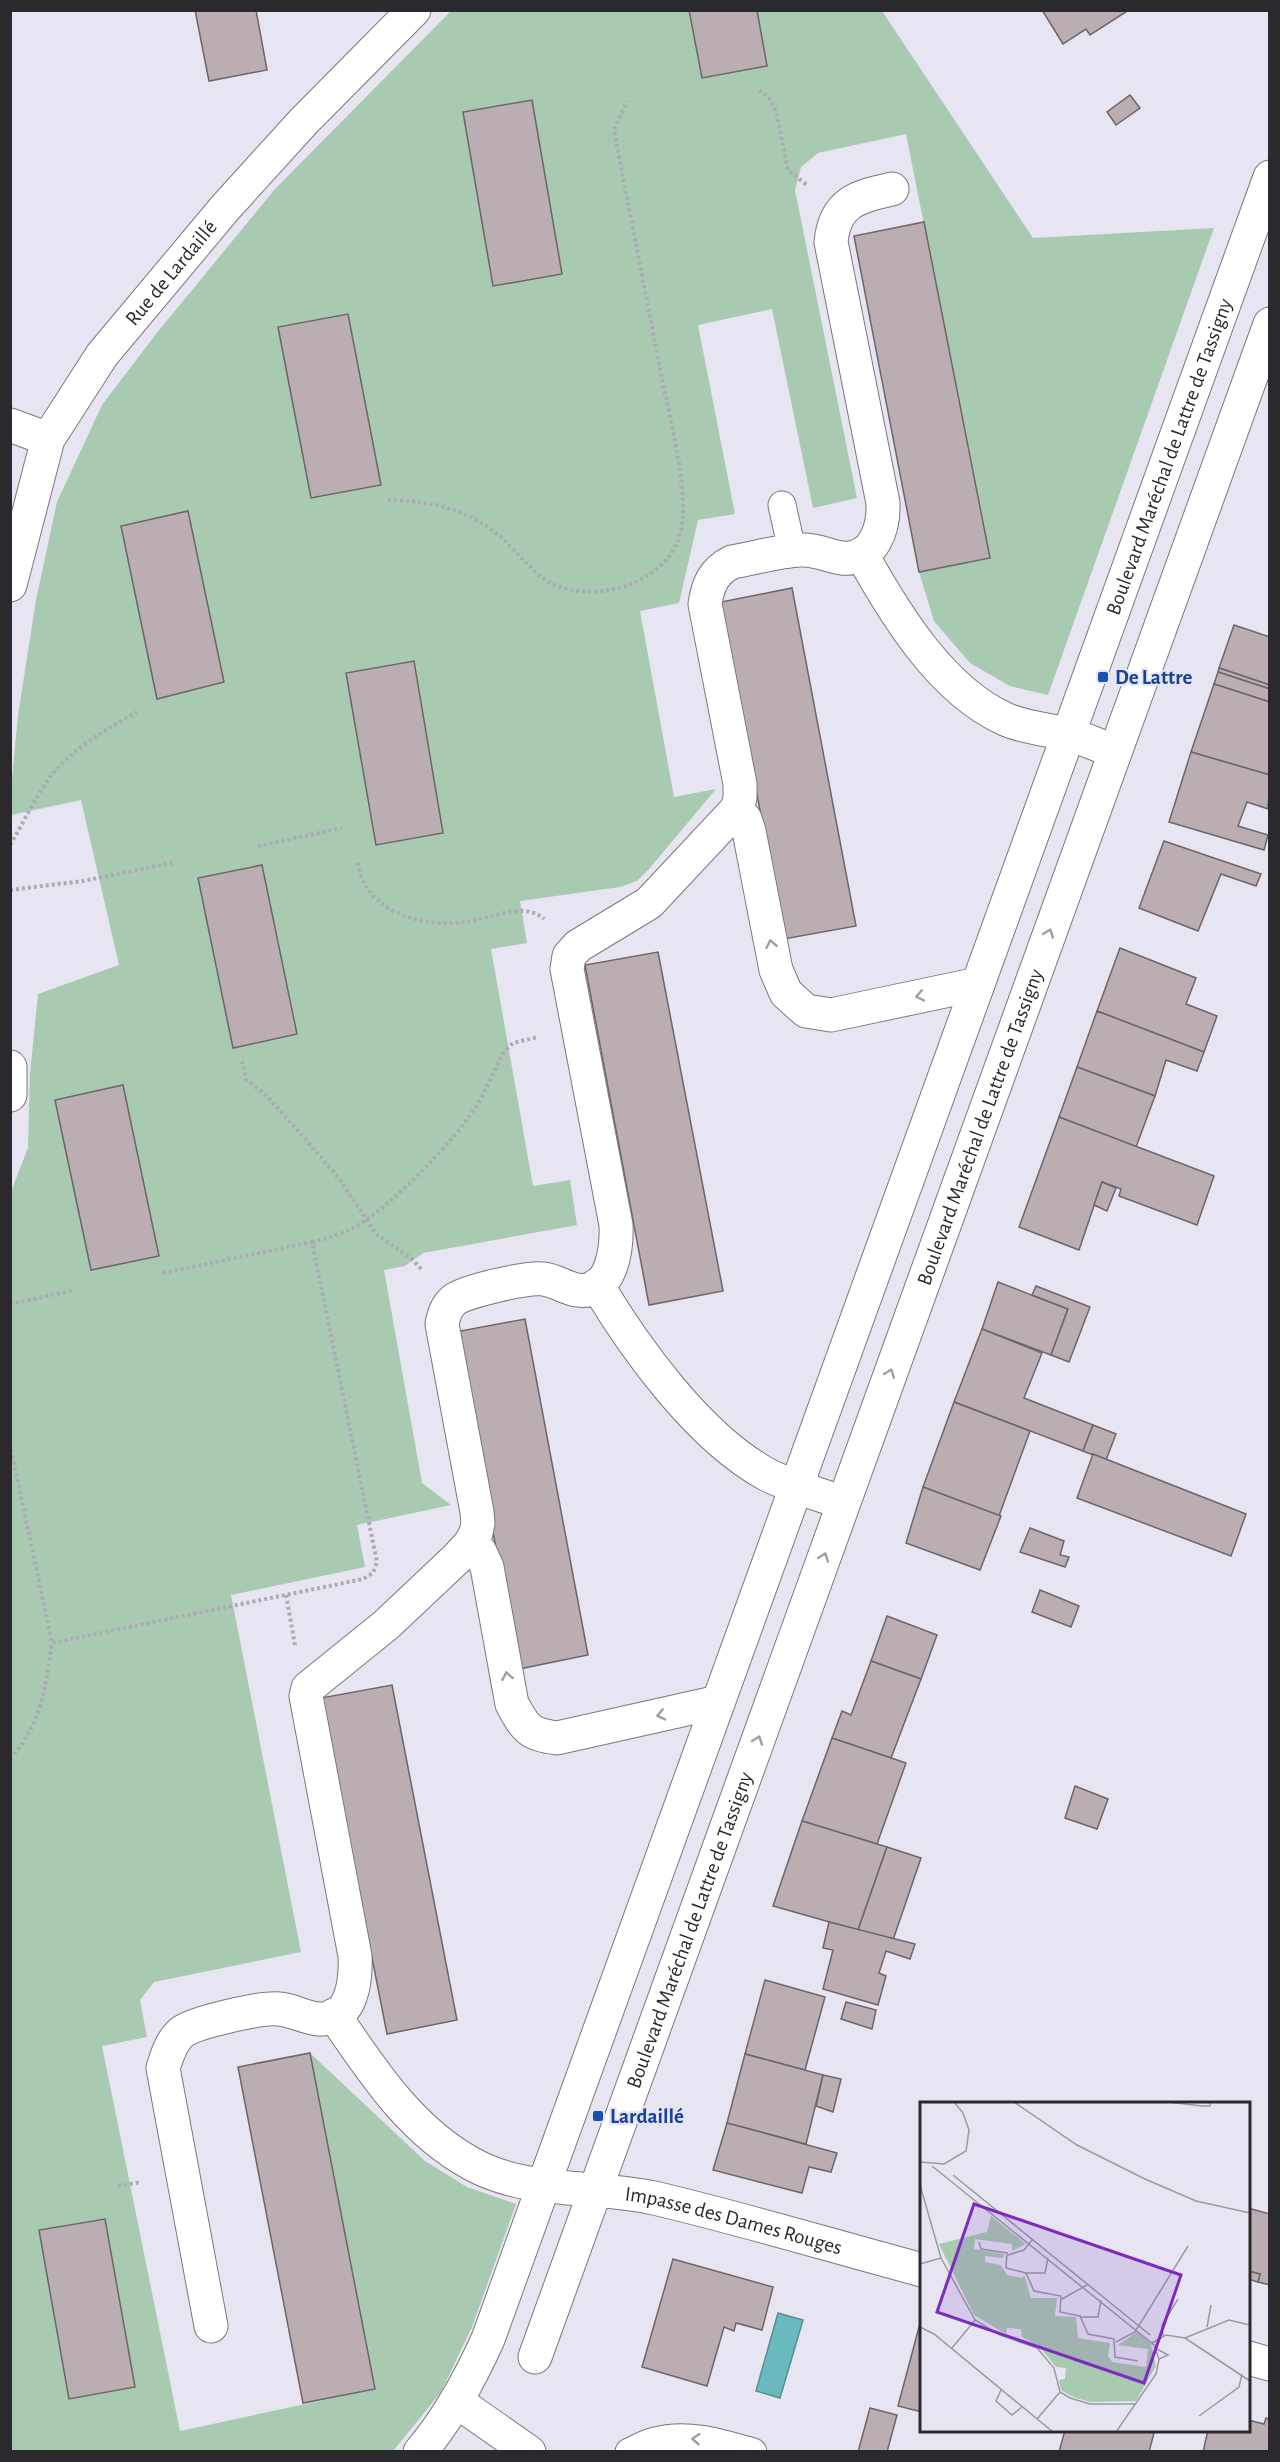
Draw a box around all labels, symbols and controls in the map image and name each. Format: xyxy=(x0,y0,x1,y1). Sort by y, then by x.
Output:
street label: Rue de Lardaillé xyxy=(121,216,221,329)
street label: Boulevard Maréchal de Lattre de Tassigny xyxy=(1102,296,1236,618)
place label: De Lattre xyxy=(1115,667,1192,688)
marker: De Lattre xyxy=(1096,670,1110,684)
one-way arrow xyxy=(1042,928,1055,939)
one-way arrow xyxy=(765,939,778,949)
street label: Boulevard Maréchal de Lattre de Tassigny xyxy=(913,966,1046,1288)
one-way arrow xyxy=(916,989,926,1002)
one-way arrow xyxy=(883,1368,895,1379)
one-way arrow xyxy=(816,1552,829,1562)
one-way arrow xyxy=(501,1671,514,1681)
one-way arrow xyxy=(656,1707,666,1720)
one-way arrow xyxy=(750,1735,763,1746)
street label: Boulevard Maréchal de Lattre de Tassigny xyxy=(623,1769,756,2091)
inset map xyxy=(920,2102,1250,2432)
place label: Lardaillé xyxy=(610,2106,684,2127)
marker: Lardaillé xyxy=(591,2109,605,2123)
street label: Impasse des Dames Rouges xyxy=(624,2183,845,2258)
one-way arrow xyxy=(692,2433,701,2446)

